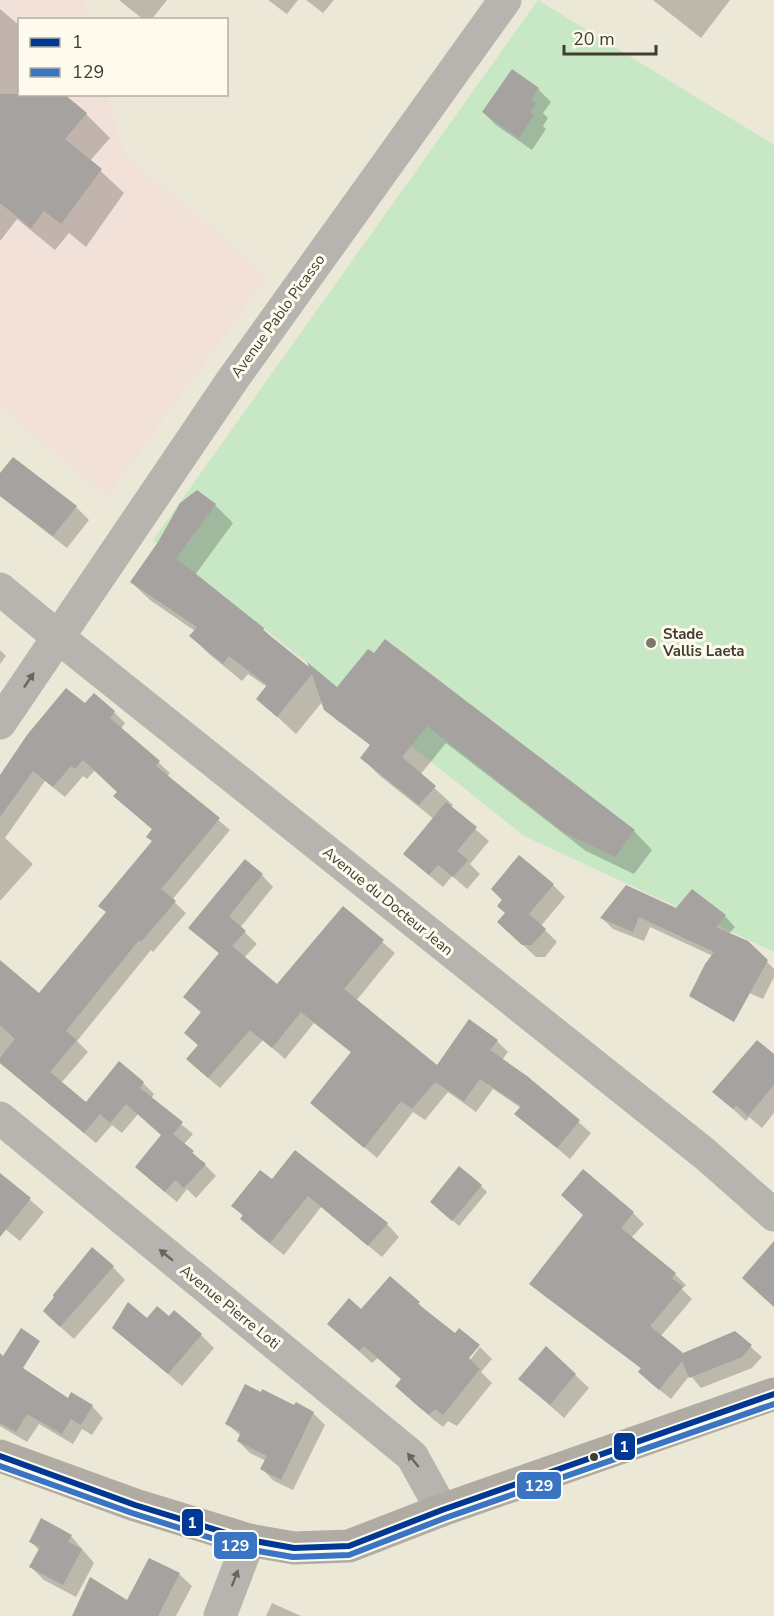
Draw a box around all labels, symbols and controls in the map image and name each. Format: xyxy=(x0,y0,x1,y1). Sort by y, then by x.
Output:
legend xyxy=(18,18,228,96)
scale bar xyxy=(564,18,656,56)
text: 20 m xyxy=(573,27,615,51)
text: 1 xyxy=(72,30,83,54)
text: 129 xyxy=(72,60,104,84)
street label: Avenue Pablo Picasso xyxy=(226,250,330,382)
place label: Stade Vallis Laeta xyxy=(662,624,744,661)
marker: Stade Vallis Laeta xyxy=(644,636,658,650)
one-way arrow xyxy=(23,672,34,688)
street label: Avenue du Docteur Jean xyxy=(319,842,457,960)
one-way arrow xyxy=(158,1248,174,1261)
street label: Avenue Pierre Loti xyxy=(176,1260,284,1354)
line badge: 1 xyxy=(613,1432,636,1461)
text: 1 xyxy=(619,1436,629,1458)
unlabelled marker xyxy=(588,1451,600,1463)
one-way arrow xyxy=(406,1452,419,1468)
line badge: 129 xyxy=(516,1471,562,1500)
text: 129 xyxy=(525,1475,553,1497)
line badge: 1 xyxy=(181,1508,204,1537)
text: 1 xyxy=(187,1512,197,1534)
line badge: 129 xyxy=(213,1531,258,1560)
text: 129 xyxy=(221,1535,249,1557)
one-way arrow xyxy=(230,1569,240,1587)

